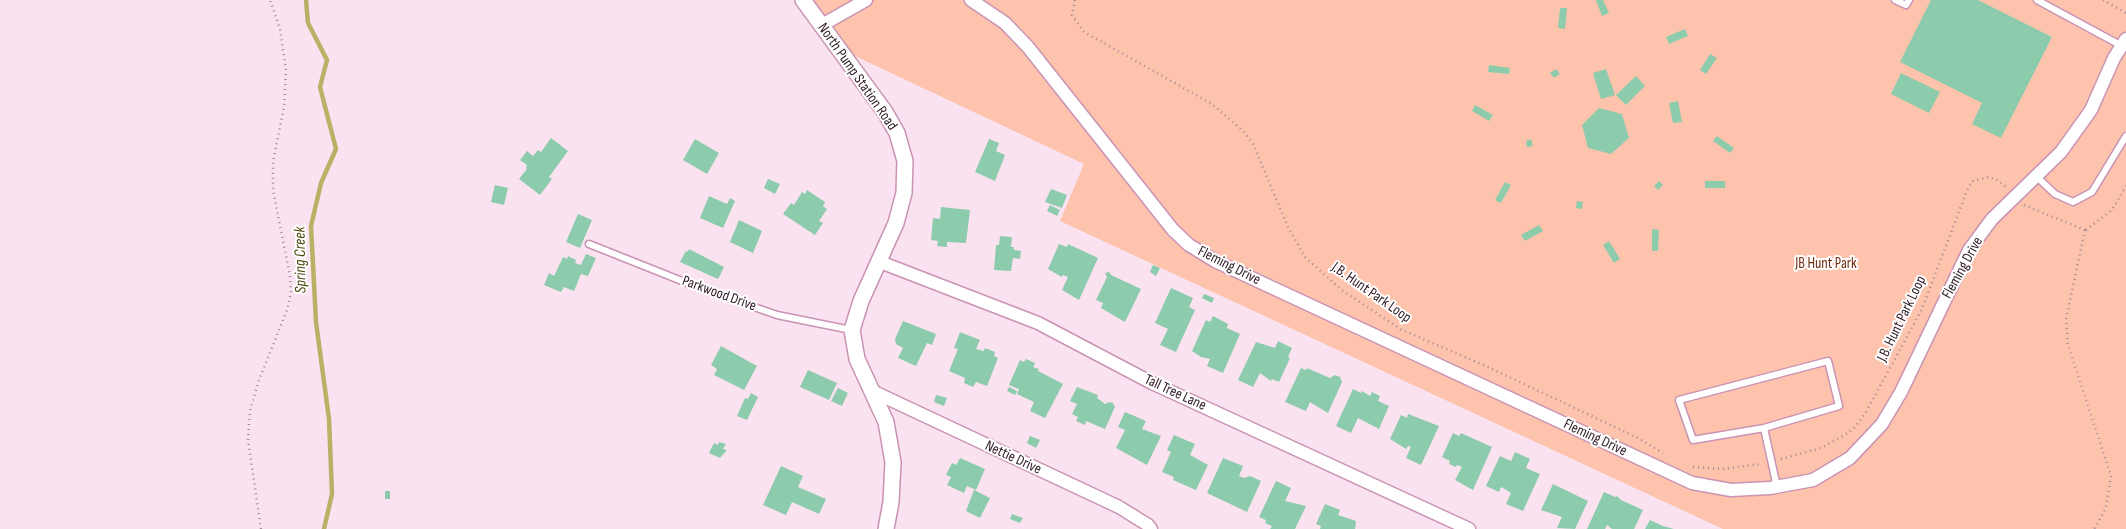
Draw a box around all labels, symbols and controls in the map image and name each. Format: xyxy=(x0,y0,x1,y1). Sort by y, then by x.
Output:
street label: North Pump Station Road xyxy=(813,20,901,134)
water label: Spring Creek xyxy=(291,227,311,293)
street label: Fleming Drive xyxy=(1939,234,1987,302)
street label: Fleming Drive xyxy=(1195,243,1263,289)
park label: JB Hunt Park xyxy=(1795,255,1857,273)
street label: J.B. Hunt Park Loop xyxy=(1328,259,1414,327)
street label: Parkwood Drive xyxy=(679,272,759,316)
street label: J.B. Hunt Park Loop xyxy=(1873,273,1931,365)
street label: Tall Tree Lane xyxy=(1141,371,1209,415)
street label: Fleming Drive xyxy=(1560,415,1630,461)
street label: Nettie Drive xyxy=(982,437,1044,479)

